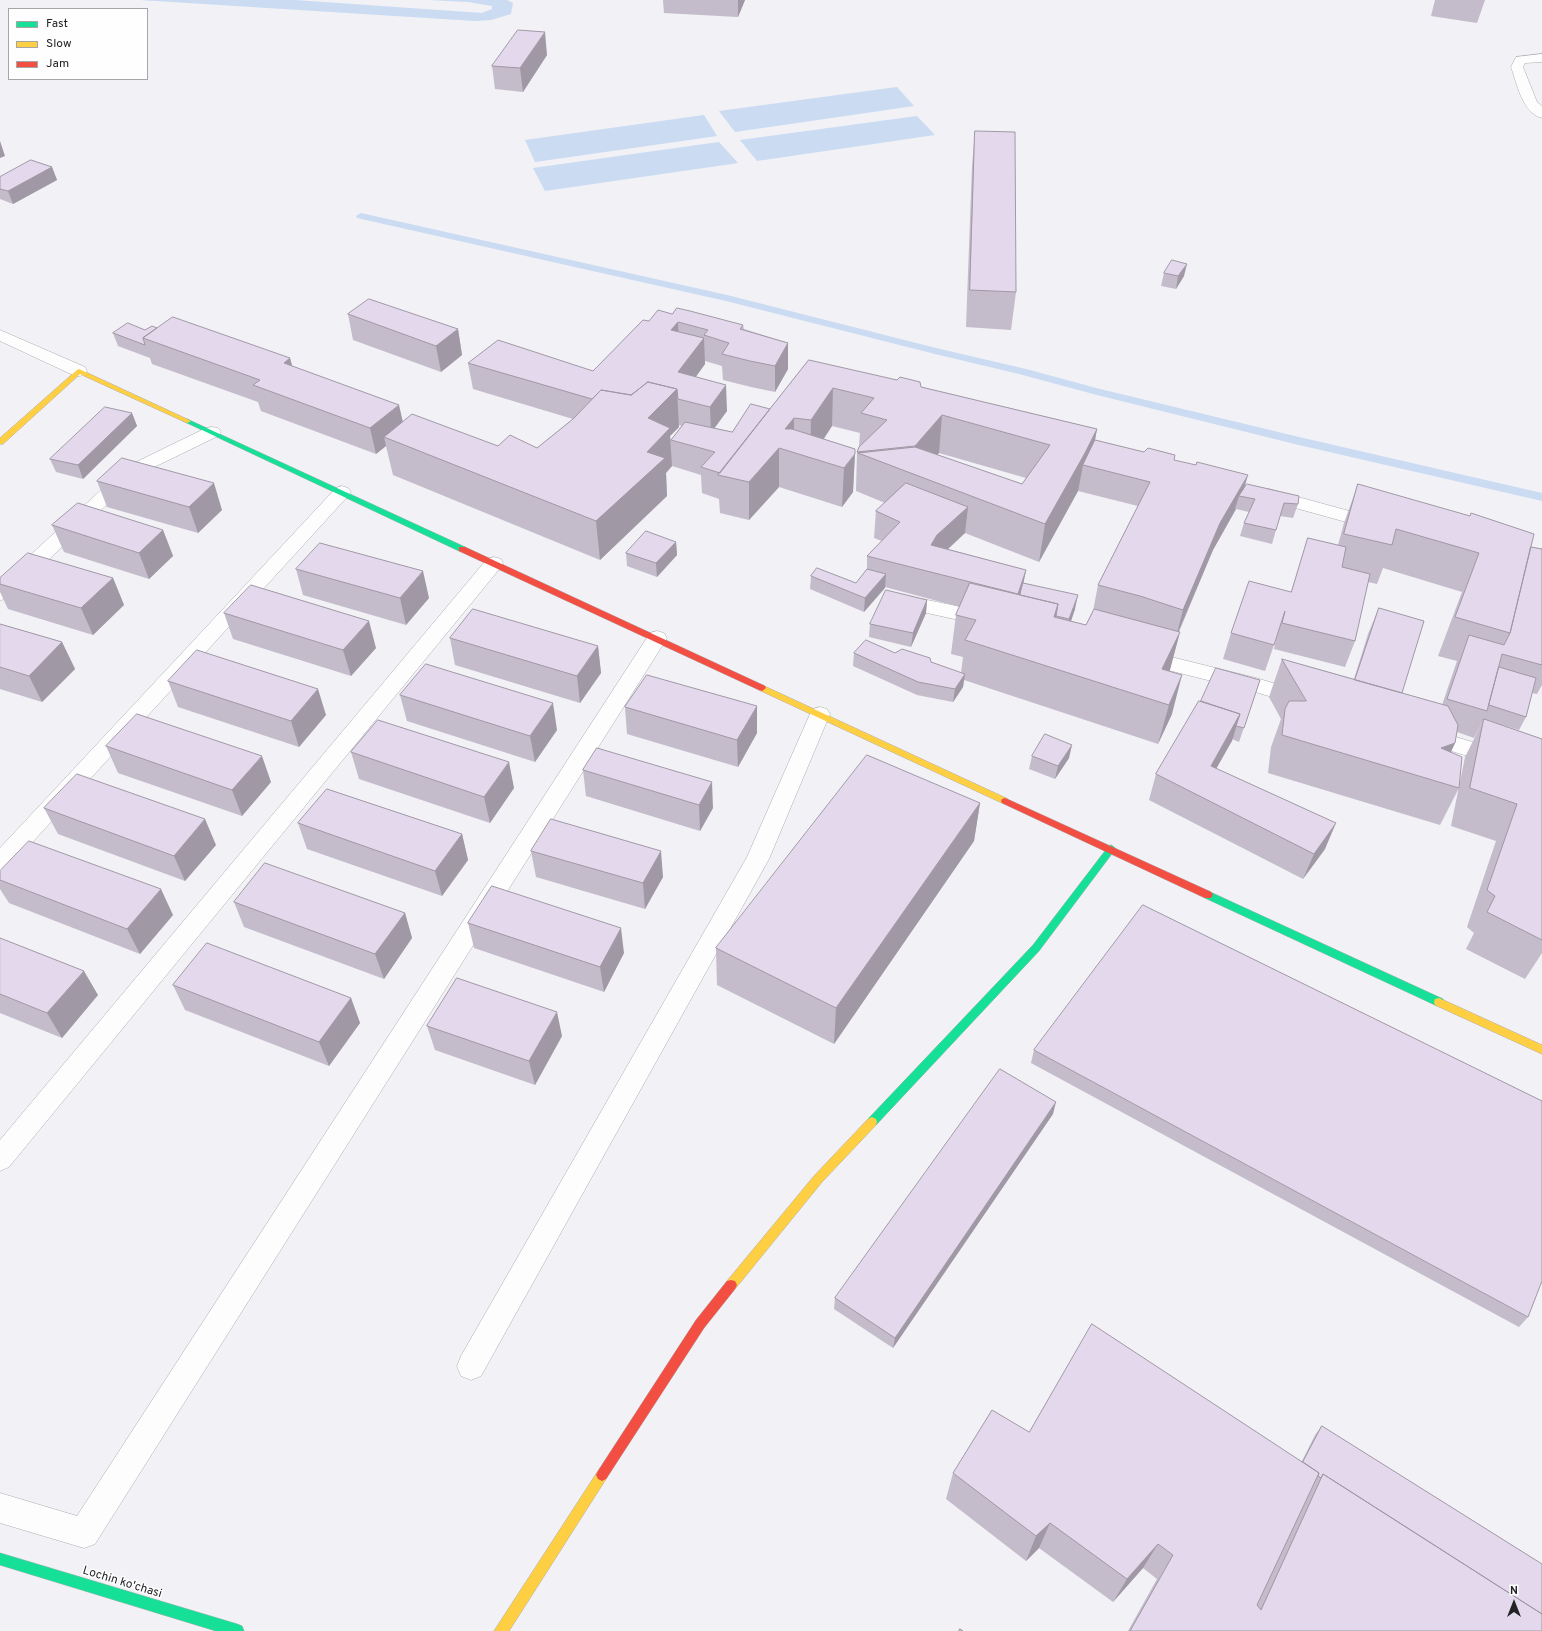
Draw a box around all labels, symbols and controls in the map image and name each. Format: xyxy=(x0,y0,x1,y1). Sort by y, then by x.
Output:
legend xyxy=(8,8,148,80)
text: Fast xyxy=(46,16,68,32)
text: Slow xyxy=(46,36,72,52)
text: Jam xyxy=(46,56,69,72)
street label: Lochin ko'chasi xyxy=(81,1564,163,1602)
north arrow xyxy=(1494,1583,1534,1623)
text: N xyxy=(1510,1584,1518,1598)

